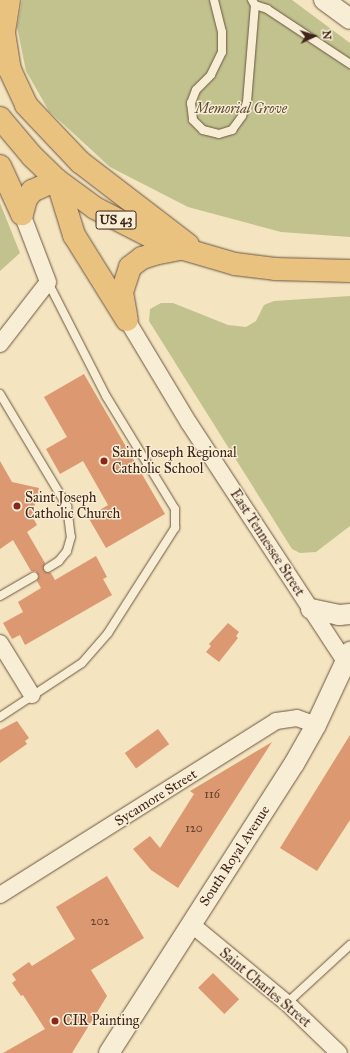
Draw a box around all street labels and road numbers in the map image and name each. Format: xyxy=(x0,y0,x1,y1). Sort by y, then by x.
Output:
road number: US 43 xyxy=(95,209,137,231)
street label: East Tennessee Street xyxy=(226,486,308,600)
street label: Sycamore Street xyxy=(112,766,200,830)
street label: South Royal Avenue xyxy=(196,803,274,909)
street label: Saint Charles Street xyxy=(216,945,314,1031)

